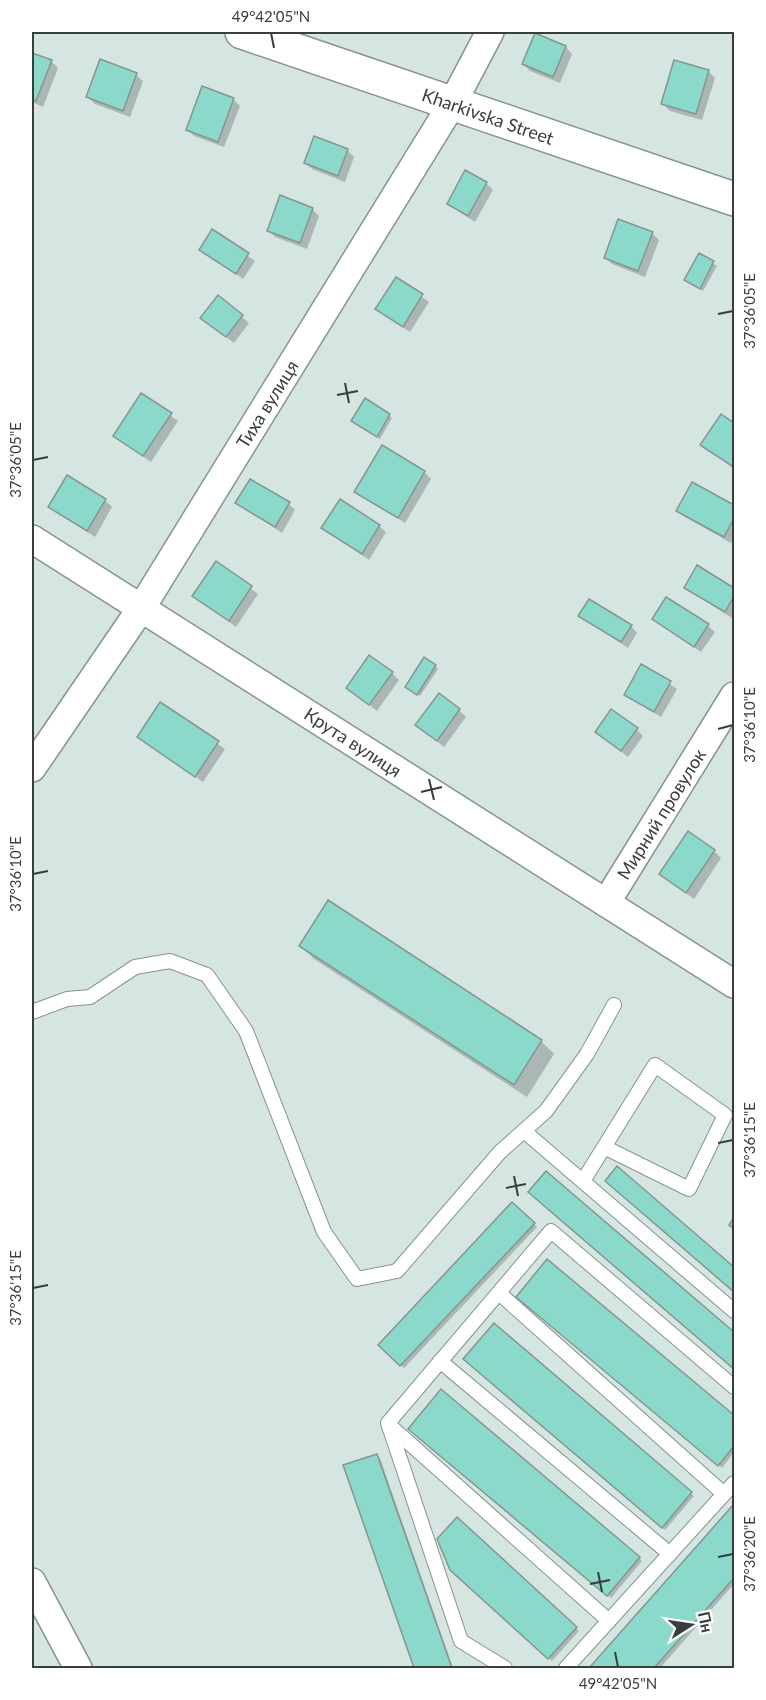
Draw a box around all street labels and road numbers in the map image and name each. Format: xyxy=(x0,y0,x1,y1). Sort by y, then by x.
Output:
street label: Kharkivska Street xyxy=(419,83,557,149)
street label: Тиха вулиця xyxy=(231,356,303,452)
street label: Крута вулиця xyxy=(300,702,406,782)
street label: Мирний провулок xyxy=(612,744,710,883)

